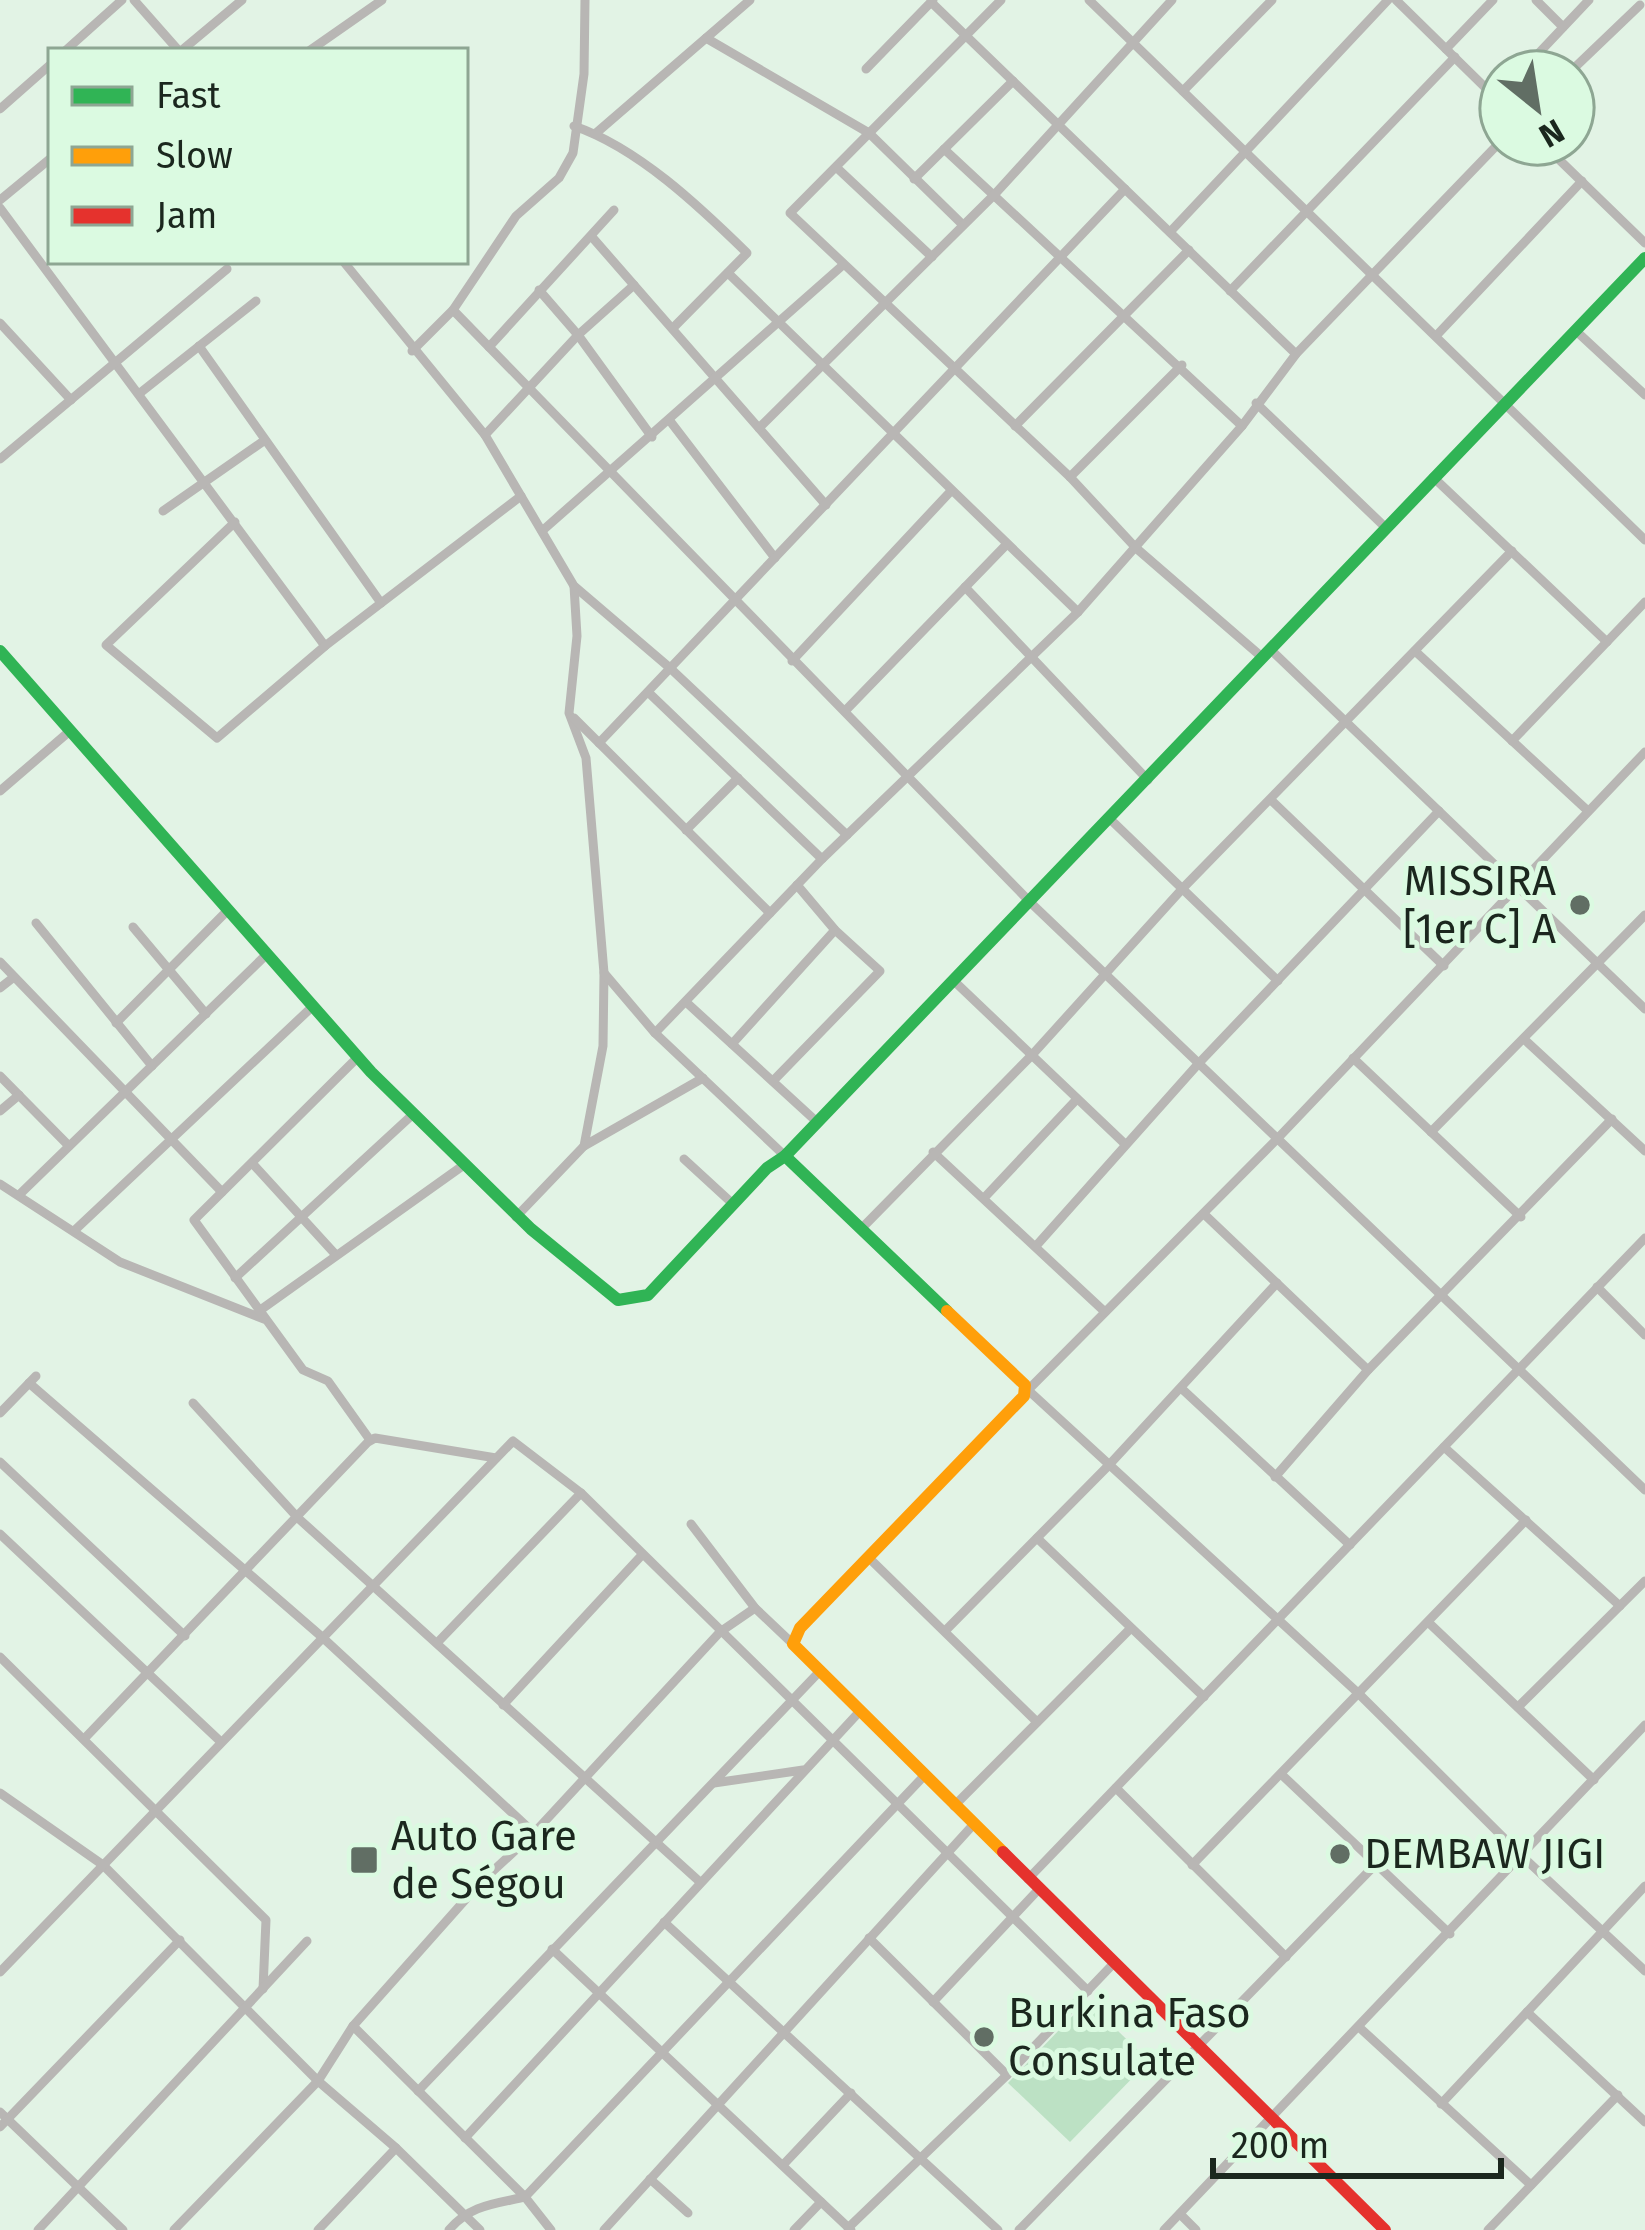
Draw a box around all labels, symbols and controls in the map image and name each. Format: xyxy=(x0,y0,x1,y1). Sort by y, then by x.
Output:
legend xyxy=(48,48,468,264)
north arrow xyxy=(1477,48,1597,168)
text: Fast xyxy=(156,74,221,118)
text: N xyxy=(1532,110,1571,156)
text: Slow xyxy=(156,134,233,178)
text: Jam xyxy=(156,194,217,238)
place label: MISSIRA [1er C] A xyxy=(1403,856,1556,954)
marker: MISSIRA [1er C] A xyxy=(1567,892,1593,918)
place label: Auto Gare de Ségou xyxy=(391,1811,577,1909)
place label: DEMBAW JIGI xyxy=(1364,1829,1606,1879)
marker: DEMBAW JIGI xyxy=(1327,1841,1353,1867)
marker: Auto Gare de Ségou xyxy=(348,1844,380,1876)
place label: Burkina Faso Consulate xyxy=(1008,1988,1251,2086)
marker: Burkina Faso Consulate xyxy=(971,2024,997,2050)
scale bar xyxy=(1213,2104,1501,2178)
text: 200 m xyxy=(1231,2124,1329,2168)

